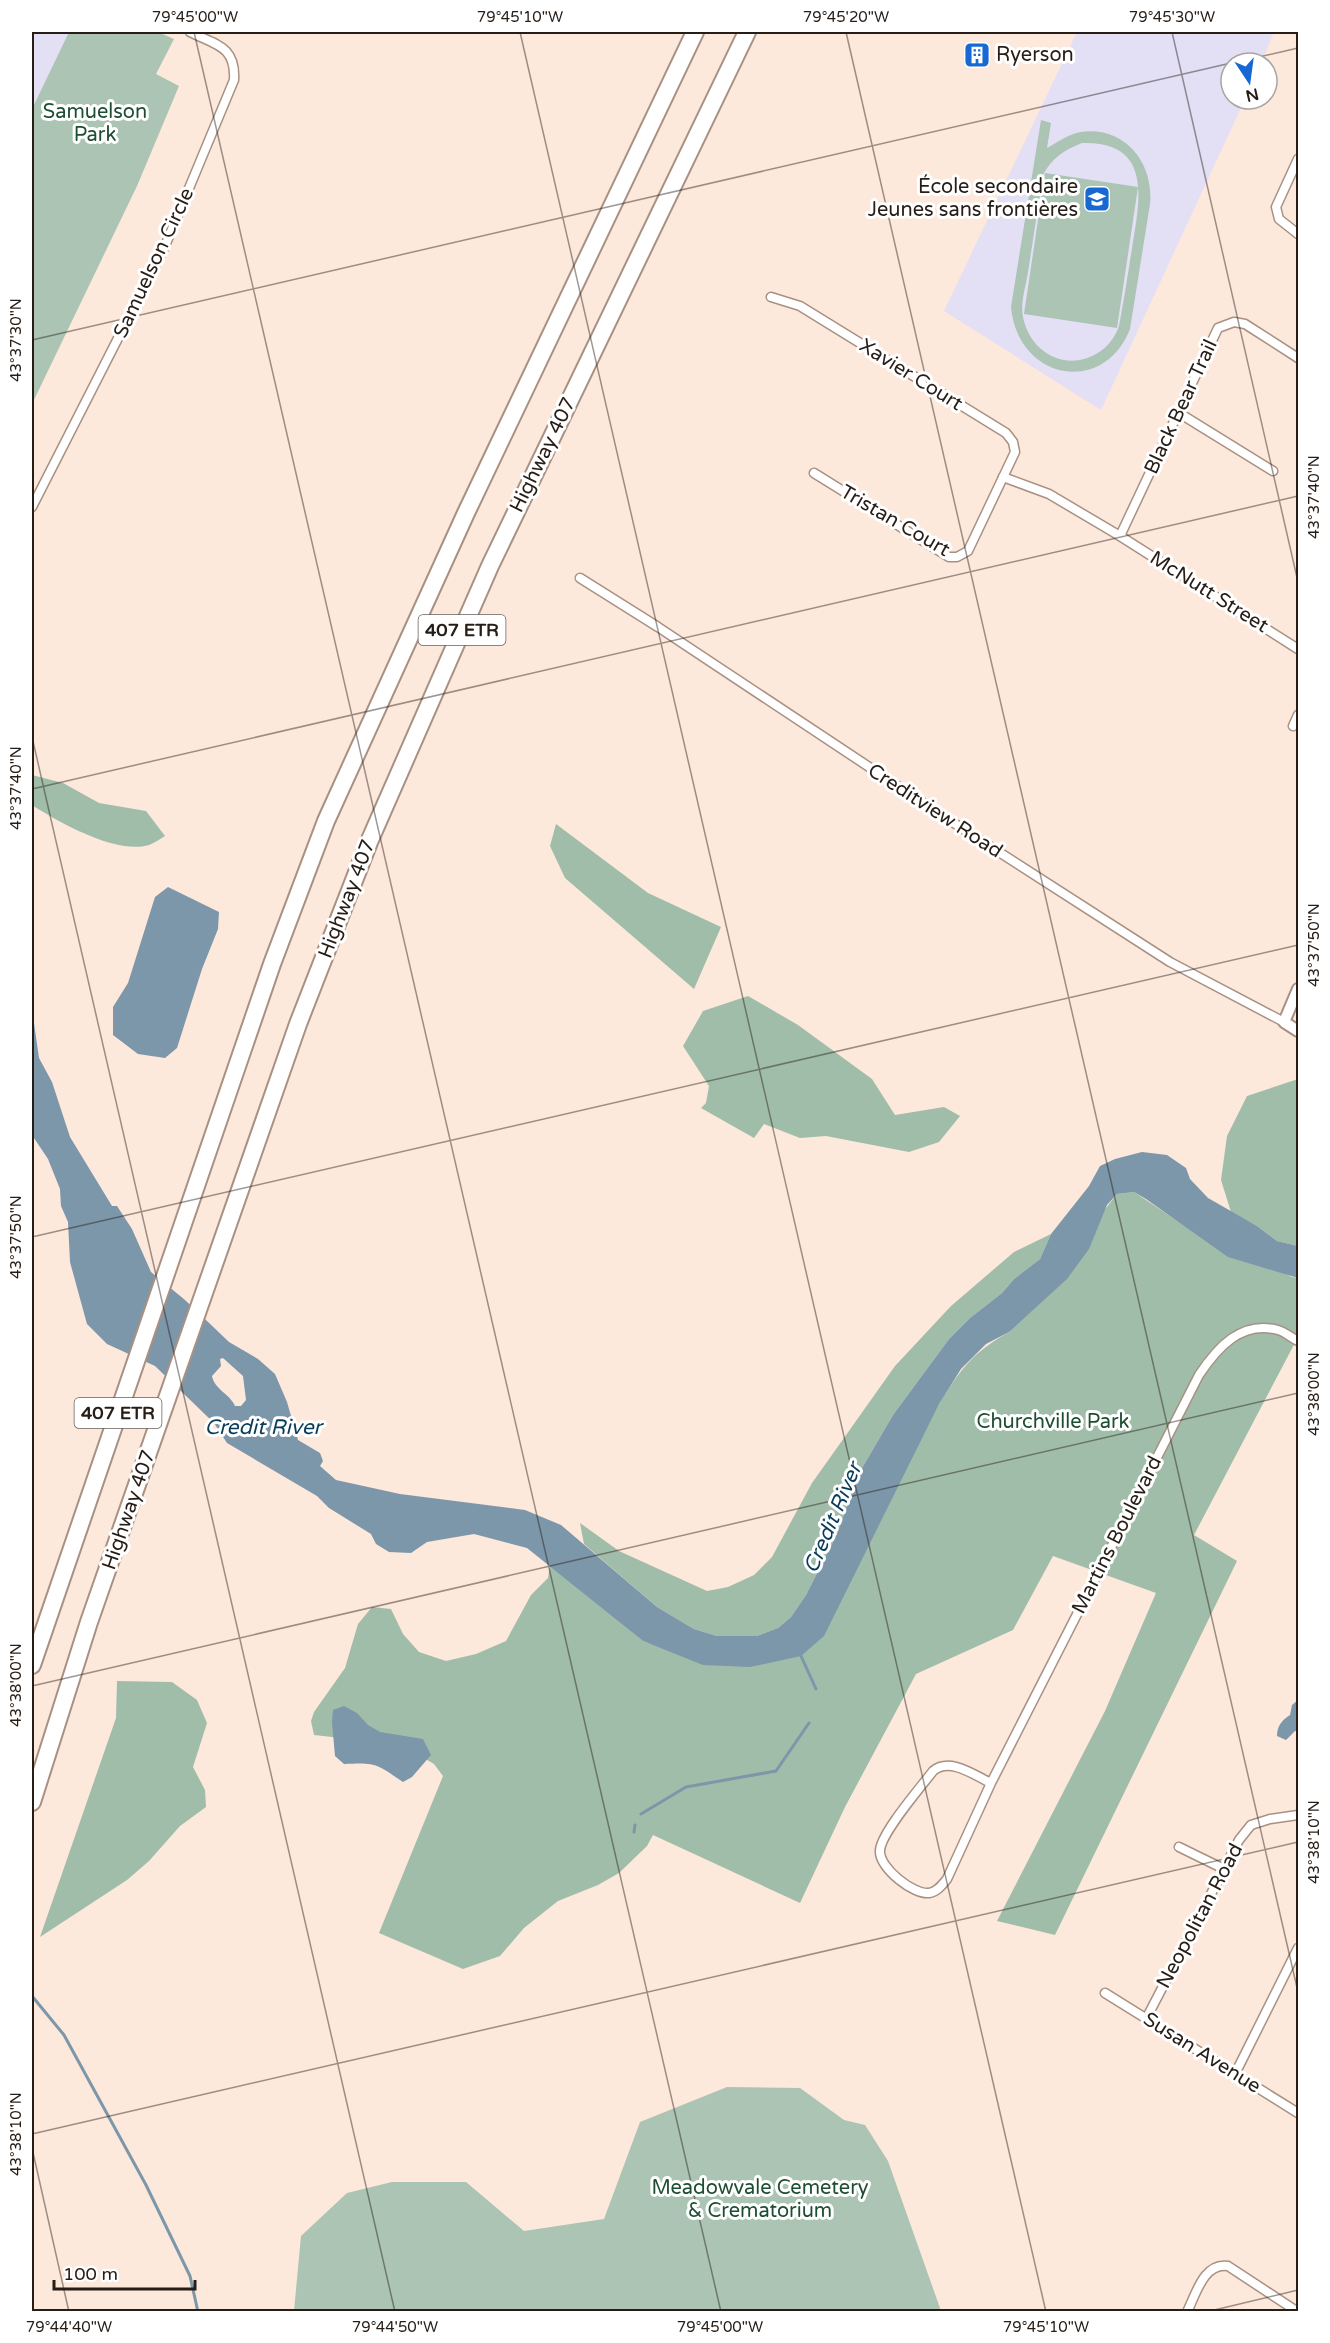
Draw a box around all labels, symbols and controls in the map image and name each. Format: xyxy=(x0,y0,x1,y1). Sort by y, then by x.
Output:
text: 79°45'00"W xyxy=(152,8,238,26)
text: 79°45'10"W xyxy=(477,8,563,26)
text: 79°45'20"W xyxy=(803,8,889,26)
text: 79°45'30"W xyxy=(1129,8,1215,26)
building icon: Ryerson xyxy=(962,40,992,70)
place label: Ryerson xyxy=(996,43,1074,67)
north arrow xyxy=(1219,51,1279,111)
text: N xyxy=(1244,83,1261,106)
park label: Samuelson Park xyxy=(43,100,147,147)
place label: École secondaire Jeunes sans frontières xyxy=(868,174,1078,222)
street label: Samuelson Circle xyxy=(109,184,199,342)
school or university icon: École secondaire Jeunes sans frontières xyxy=(1082,184,1112,214)
text: 43°37'30"N xyxy=(7,298,25,382)
street label: Xavier Court xyxy=(855,334,967,416)
street label: Black Bear Trail xyxy=(1139,336,1223,478)
street label: Highway 407 xyxy=(505,394,581,516)
text: 43°37'40"N xyxy=(1305,455,1323,539)
street label: Tristan Court xyxy=(836,480,954,562)
street label: McNutt Street xyxy=(1145,546,1273,638)
road number: 407 ETR xyxy=(418,615,506,645)
text: 43°37'40"N xyxy=(7,746,25,830)
street label: Creditview Road xyxy=(863,759,1007,863)
street label: Highway 407 xyxy=(313,836,381,962)
text: 43°37'50"N xyxy=(1305,903,1323,987)
text: 43°37'50"N xyxy=(7,1195,25,1279)
text: 43°38'00"N xyxy=(1305,1352,1323,1436)
road number: 407 ETR xyxy=(74,1398,162,1428)
park label: Churchville Park xyxy=(977,1410,1130,1434)
water label: Credit River xyxy=(204,1415,325,1440)
street label: Highway 407 xyxy=(97,1447,161,1573)
street label: Martins Boulevard xyxy=(1067,1452,1167,1618)
water label: Credit River xyxy=(799,1456,869,1577)
text: 43°38'00"N xyxy=(7,1643,25,1727)
text: 43°38'10"N xyxy=(1305,1800,1323,1884)
street label: Neopolitan Road xyxy=(1152,1839,1248,1993)
street label: Susan Avenue xyxy=(1139,2007,1265,2099)
text: 43°38'10"N xyxy=(7,2092,25,2176)
park label: Meadowvale Cemetery & Crematorium xyxy=(651,2176,869,2223)
scale bar xyxy=(54,2253,195,2291)
text: 100 m xyxy=(63,2263,118,2285)
text: 79°44'40"W xyxy=(26,2318,112,2336)
text: 79°44'50"W xyxy=(352,2318,438,2336)
text: 79°45'00"W xyxy=(677,2318,763,2336)
text: 79°45'10"W xyxy=(1003,2318,1089,2336)

